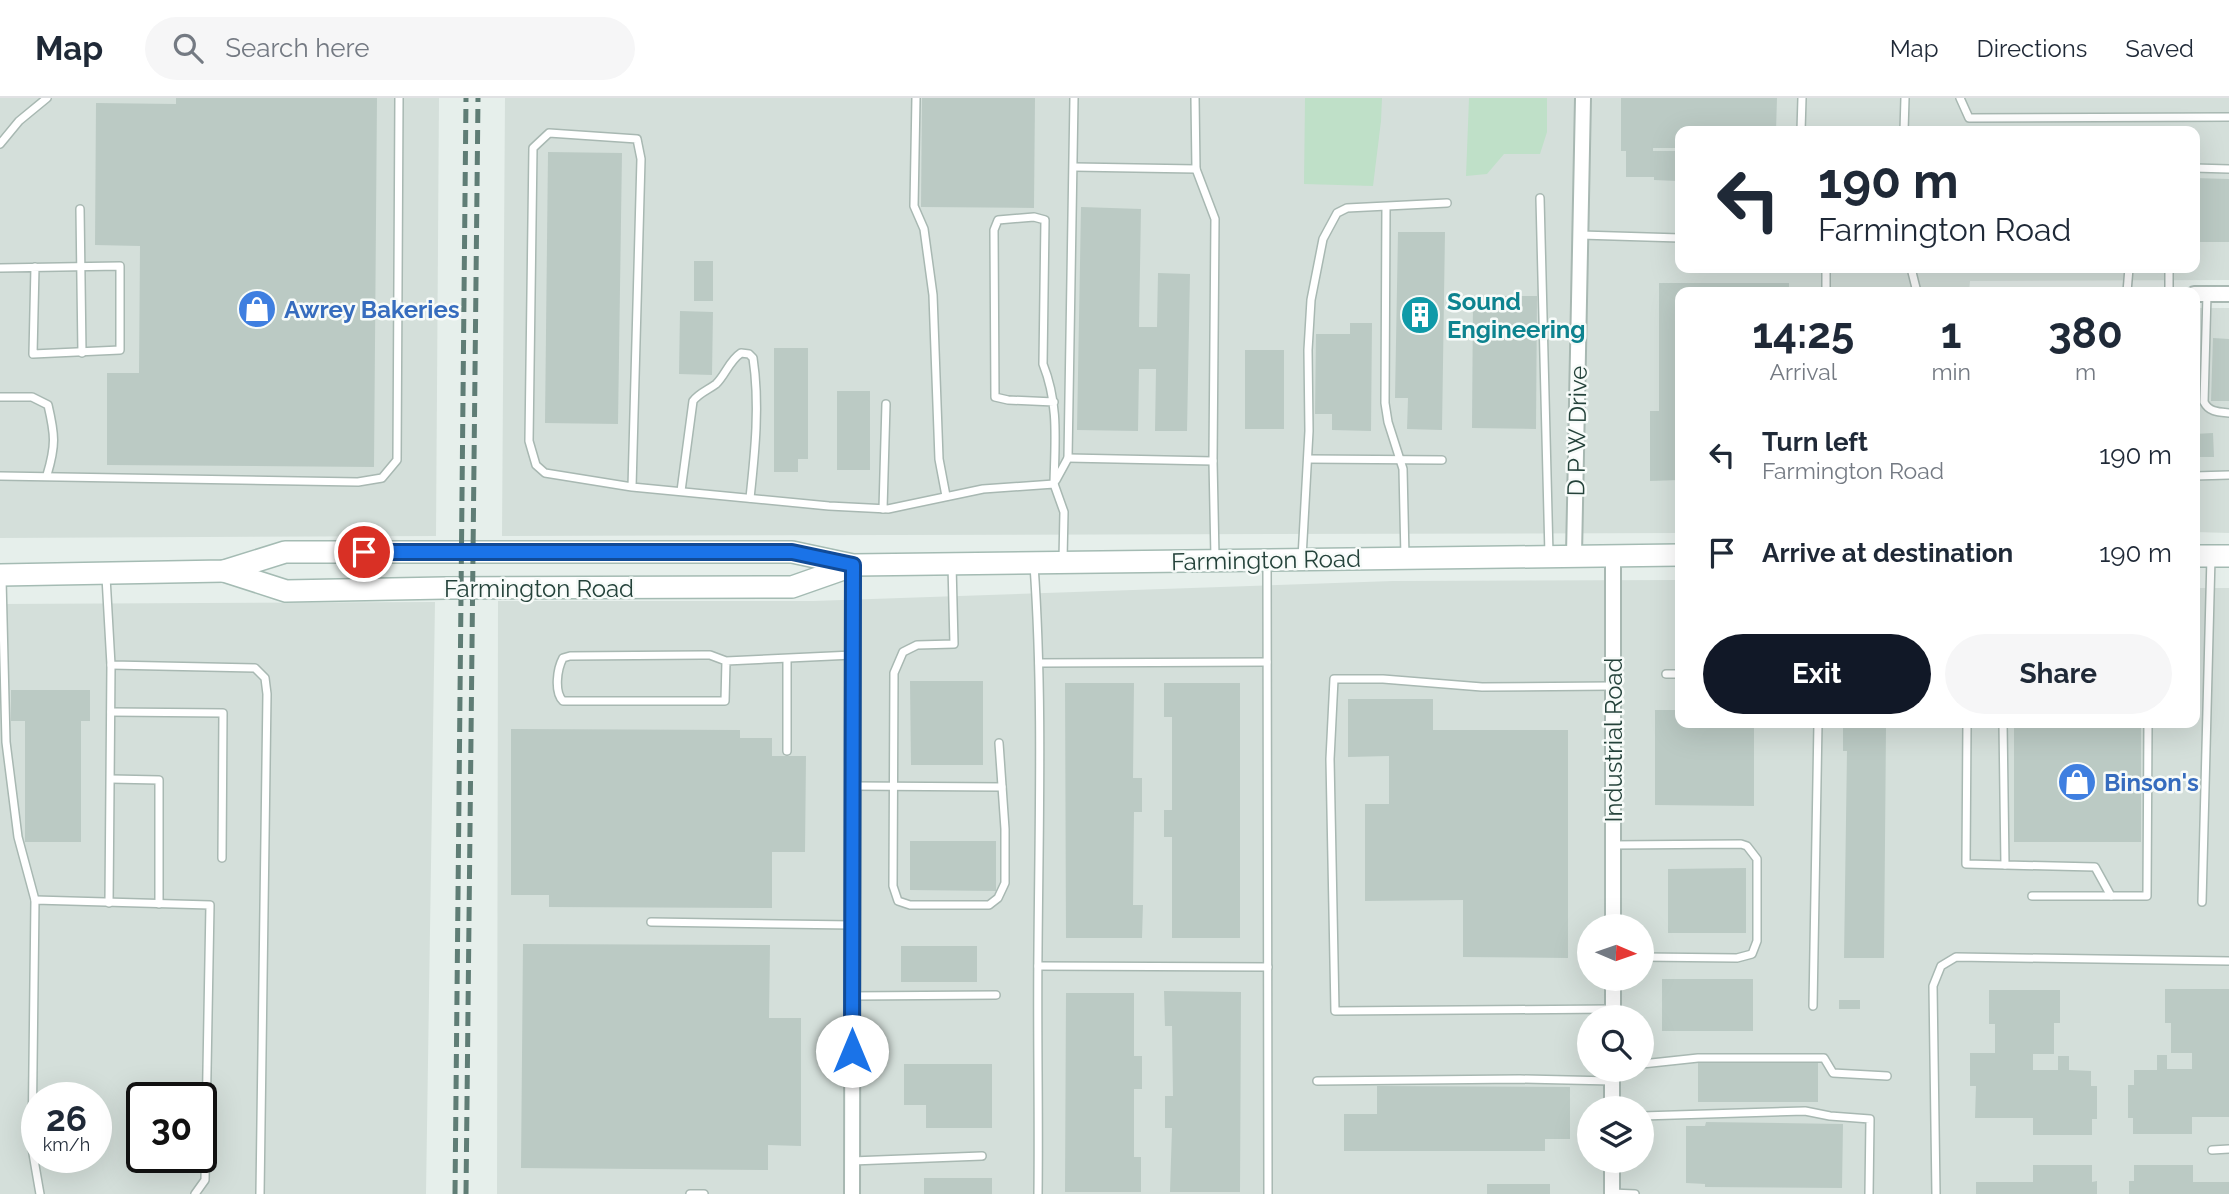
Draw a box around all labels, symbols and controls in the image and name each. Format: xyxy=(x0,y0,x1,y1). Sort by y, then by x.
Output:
search box xyxy=(145,17,635,80)
text: Map xyxy=(35,29,103,68)
icon: search xyxy=(169,29,207,67)
text: Search here xyxy=(225,33,370,63)
text: Map xyxy=(1890,34,1939,63)
text: Directions xyxy=(1977,34,2087,63)
text: Saved xyxy=(2125,34,2194,63)
text: 190 m xyxy=(1818,152,1959,209)
icon: left xyxy=(1703,154,1794,245)
text: Farmington Road xyxy=(1818,211,2071,248)
place label: Sound Engineering xyxy=(1447,287,1586,344)
shop icon: Awrey Bakeries xyxy=(236,288,278,330)
building icon: Sound Engineering xyxy=(1399,294,1441,336)
place label: Awrey Bakeries xyxy=(284,295,460,324)
text: 14:25 xyxy=(1752,309,1854,358)
text: 1 xyxy=(1941,309,1962,358)
text: 380 xyxy=(2048,309,2123,358)
text: Arrival xyxy=(1769,358,1837,385)
text: min xyxy=(1931,358,1971,385)
text: m xyxy=(2075,358,2096,385)
street label: D P W Drive xyxy=(1561,365,1593,497)
text: Turn left xyxy=(1762,427,1868,457)
icon: left xyxy=(1703,436,1741,474)
text: 190 m xyxy=(2099,440,2172,470)
text: Farmington Road xyxy=(1762,457,1944,484)
pin xyxy=(334,522,394,582)
icon: arrive xyxy=(345,533,383,571)
icon: arrive xyxy=(1703,534,1741,572)
text: Arrive at destination xyxy=(1762,538,2013,568)
text: 190 m xyxy=(2099,538,2172,568)
street label: Farmington Road xyxy=(1171,544,1361,576)
street label: Farmington Road xyxy=(444,574,634,603)
button: Exit xyxy=(1703,634,1931,714)
button: Share xyxy=(1945,634,2172,714)
street label: Industrial Road xyxy=(1599,658,1628,822)
shop icon: Binson's xyxy=(2056,761,2098,803)
place label: Binson's xyxy=(2104,768,2199,797)
north arrow xyxy=(1577,914,1654,990)
map controls xyxy=(1577,914,1654,1173)
button: search xyxy=(1577,1005,1654,1082)
position arrow xyxy=(815,1014,889,1088)
speed limit sign: 30 xyxy=(126,1082,217,1173)
button: layers xyxy=(1577,1096,1654,1173)
text: 26 xyxy=(46,1098,87,1139)
text: km/h xyxy=(43,1134,90,1155)

